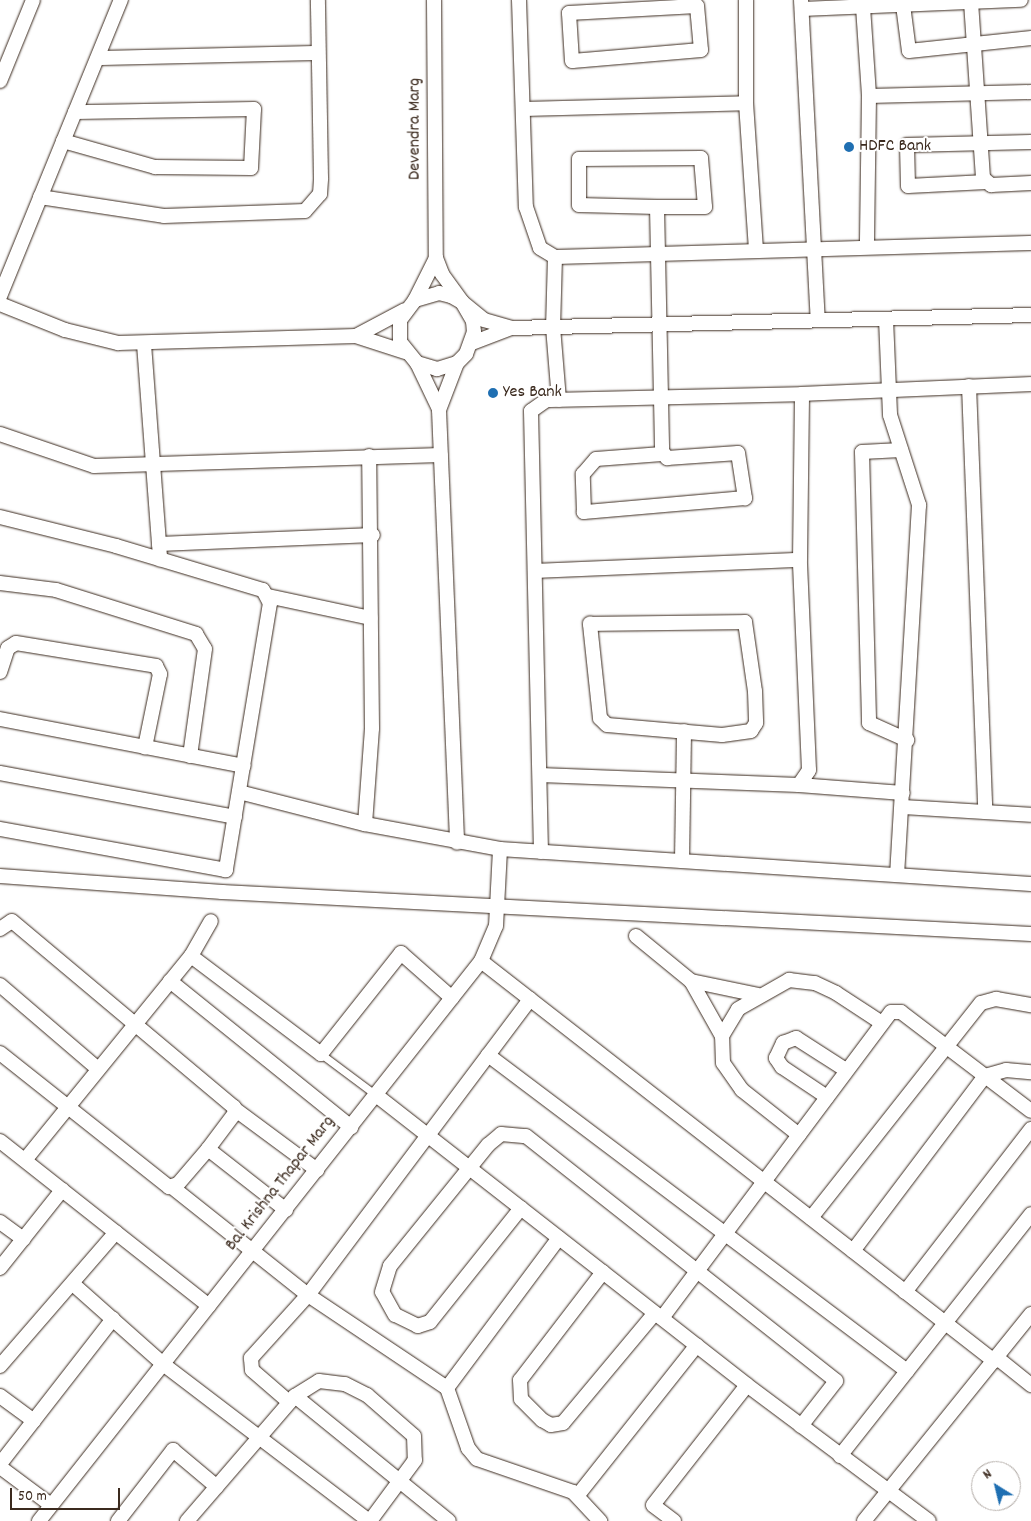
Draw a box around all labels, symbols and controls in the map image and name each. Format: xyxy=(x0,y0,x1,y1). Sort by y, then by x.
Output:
street label: Devendra Marg xyxy=(405,78,427,180)
place label: HDFC Bank xyxy=(859,136,931,158)
marker: HDFC Bank xyxy=(843,141,855,153)
place label: Yes Bank xyxy=(503,382,562,404)
marker: Yes Bank xyxy=(487,387,499,399)
street label: Bal Krishna Thapar Marg xyxy=(222,1112,340,1256)
north arrow xyxy=(971,1461,1021,1511)
text: N xyxy=(979,1465,996,1485)
scale bar xyxy=(12,1478,122,1510)
text: 50 m xyxy=(18,1486,47,1508)

